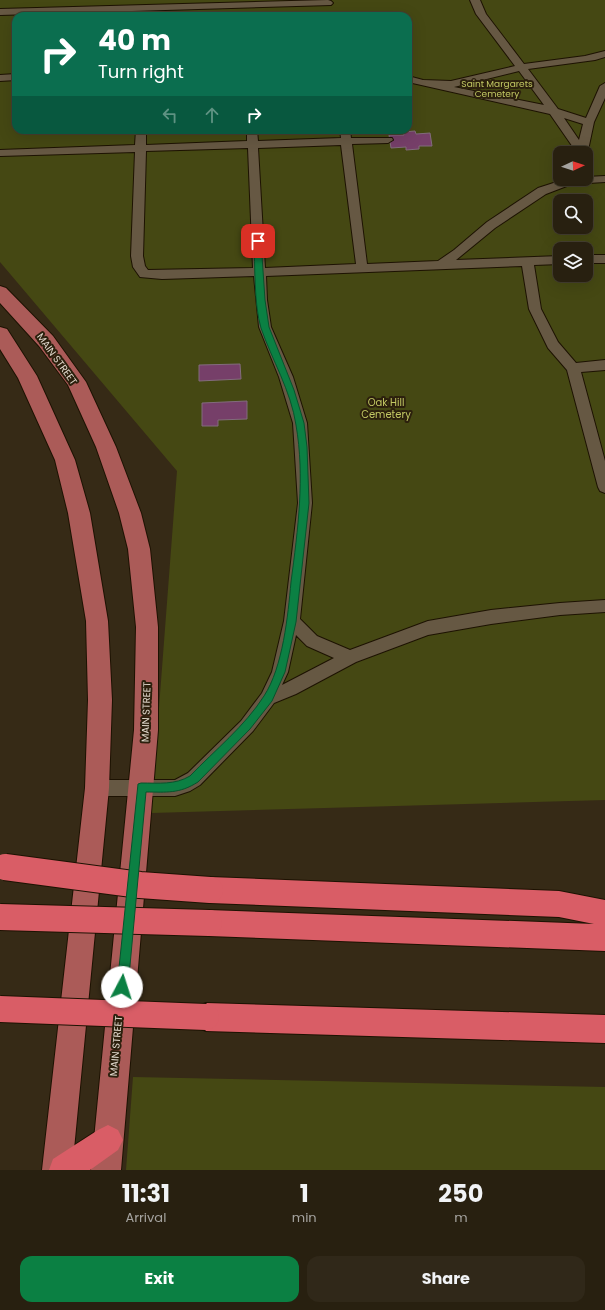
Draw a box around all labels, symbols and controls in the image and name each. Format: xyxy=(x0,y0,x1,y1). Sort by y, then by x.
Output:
text: 40 m xyxy=(98,21,171,60)
icon: right xyxy=(32,28,84,80)
text: Turn right xyxy=(98,59,184,84)
park label: Saint Margarets Cemetery xyxy=(461,78,533,100)
icon: left xyxy=(159,104,181,126)
icon: ahead xyxy=(201,104,223,126)
icon: right xyxy=(243,104,265,126)
north arrow xyxy=(553,146,593,186)
map controls xyxy=(553,146,593,282)
button: search xyxy=(553,194,593,234)
pin xyxy=(241,224,275,258)
icon: arrive xyxy=(247,230,269,252)
button: layers xyxy=(553,242,593,282)
street label: MAIN STREET xyxy=(33,330,81,388)
park label: Oak Hill Cemetery xyxy=(361,395,411,422)
street label: MAIN STREET xyxy=(137,681,155,743)
position arrow xyxy=(101,966,143,1008)
street label: MAIN STREET xyxy=(106,1015,126,1077)
text: 11:31 xyxy=(122,1177,170,1210)
text: 1 xyxy=(300,1177,309,1210)
text: 250 xyxy=(438,1177,483,1210)
text: Arrival xyxy=(125,1208,166,1227)
text: min xyxy=(292,1208,317,1227)
text: m xyxy=(454,1208,468,1227)
button: Exit xyxy=(20,1256,299,1302)
button: Share xyxy=(307,1256,585,1302)

